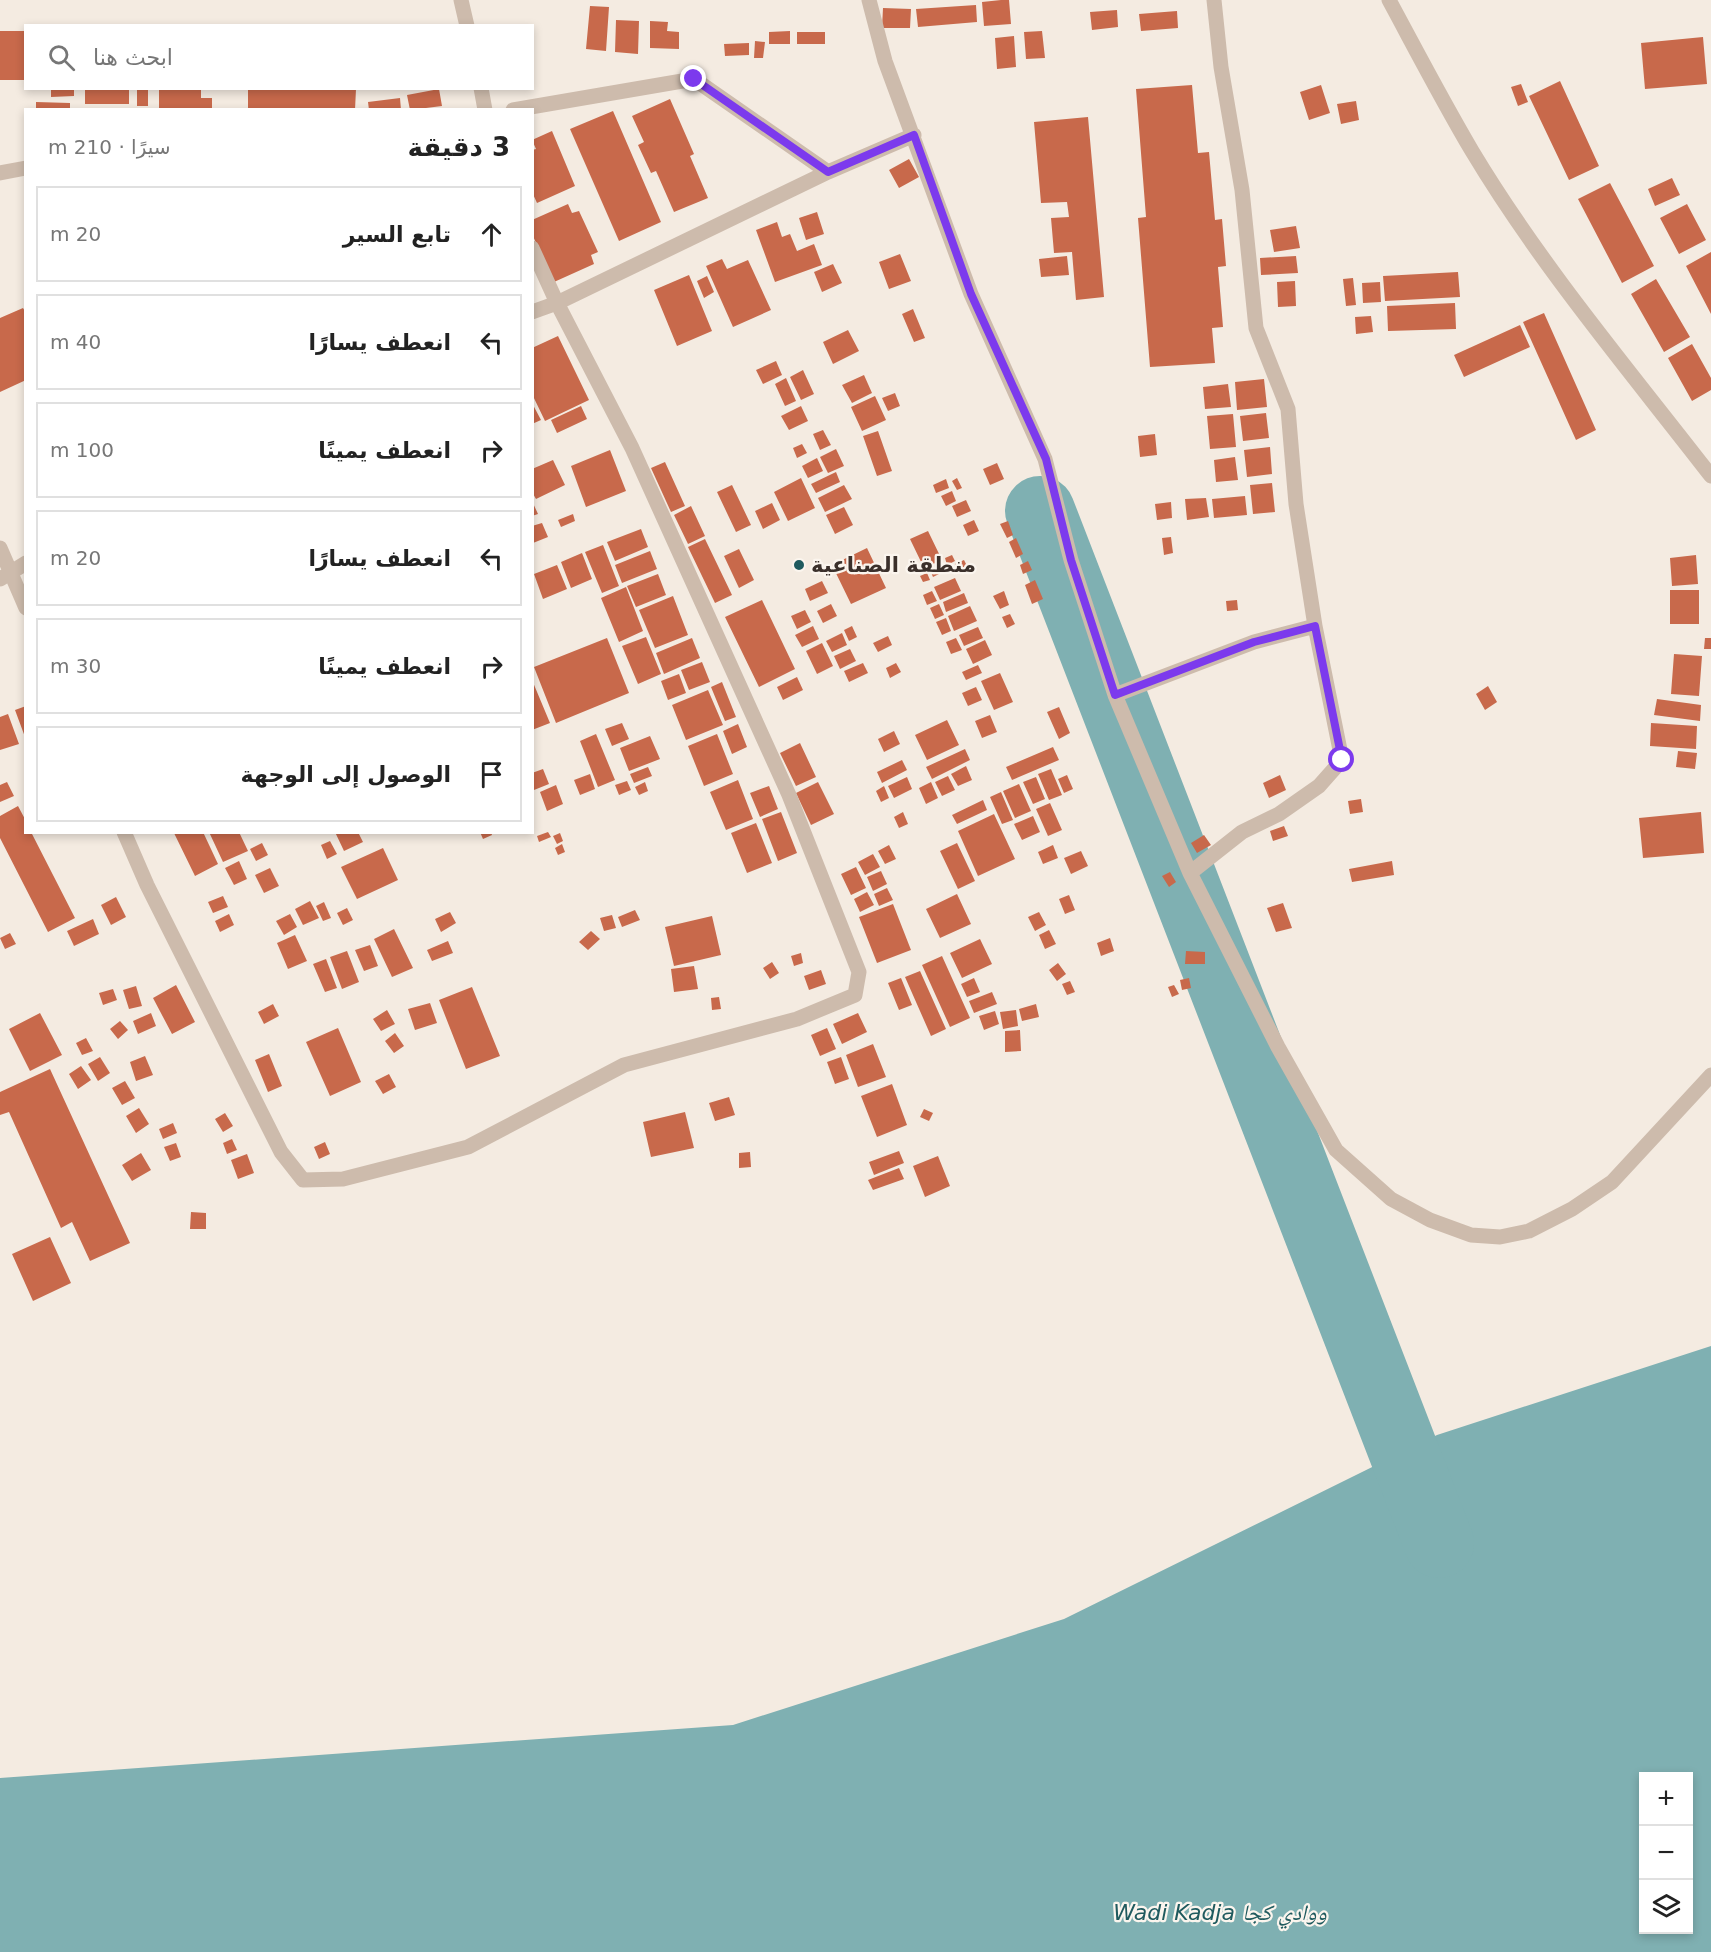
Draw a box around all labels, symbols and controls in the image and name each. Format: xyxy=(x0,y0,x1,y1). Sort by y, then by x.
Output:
search box xyxy=(24,24,534,90)
icon: search xyxy=(45,41,78,74)
text: ابحث هنا xyxy=(93,45,173,70)
route end xyxy=(680,65,706,91)
text: 3 دقيقة xyxy=(407,132,510,162)
text: سيرًا · 210 m xyxy=(48,135,171,159)
icon: ahead xyxy=(475,218,508,251)
text: 20 m xyxy=(50,222,101,246)
text: تابع السير xyxy=(343,222,451,247)
icon: left xyxy=(475,326,508,359)
text: 40 m xyxy=(50,330,101,354)
text: انعطف يسارًا xyxy=(308,330,451,355)
icon: right xyxy=(475,434,508,467)
text: 100 m xyxy=(50,438,114,462)
text: انعطف يمينًا xyxy=(318,438,451,463)
icon: left xyxy=(475,542,508,575)
text: 20 m xyxy=(50,546,101,570)
text: انعطف يسارًا xyxy=(308,546,451,571)
place label: منطقة الصناعية xyxy=(811,553,976,577)
marker: منطقة الصناعية xyxy=(792,558,806,572)
icon: right xyxy=(475,650,508,683)
text: 30 m xyxy=(50,654,101,678)
text: انعطف يمينًا xyxy=(318,654,451,679)
route start xyxy=(1328,746,1354,772)
icon: arrive xyxy=(475,758,508,791)
text: الوصول إلى الوجهة xyxy=(241,762,451,787)
map controls xyxy=(1639,1772,1693,1934)
button: + xyxy=(1639,1772,1693,1826)
button: − xyxy=(1639,1826,1693,1880)
button: layers xyxy=(1639,1880,1693,1934)
water label: Wadi Kadja ووادي كجا xyxy=(1113,1900,1327,1929)

